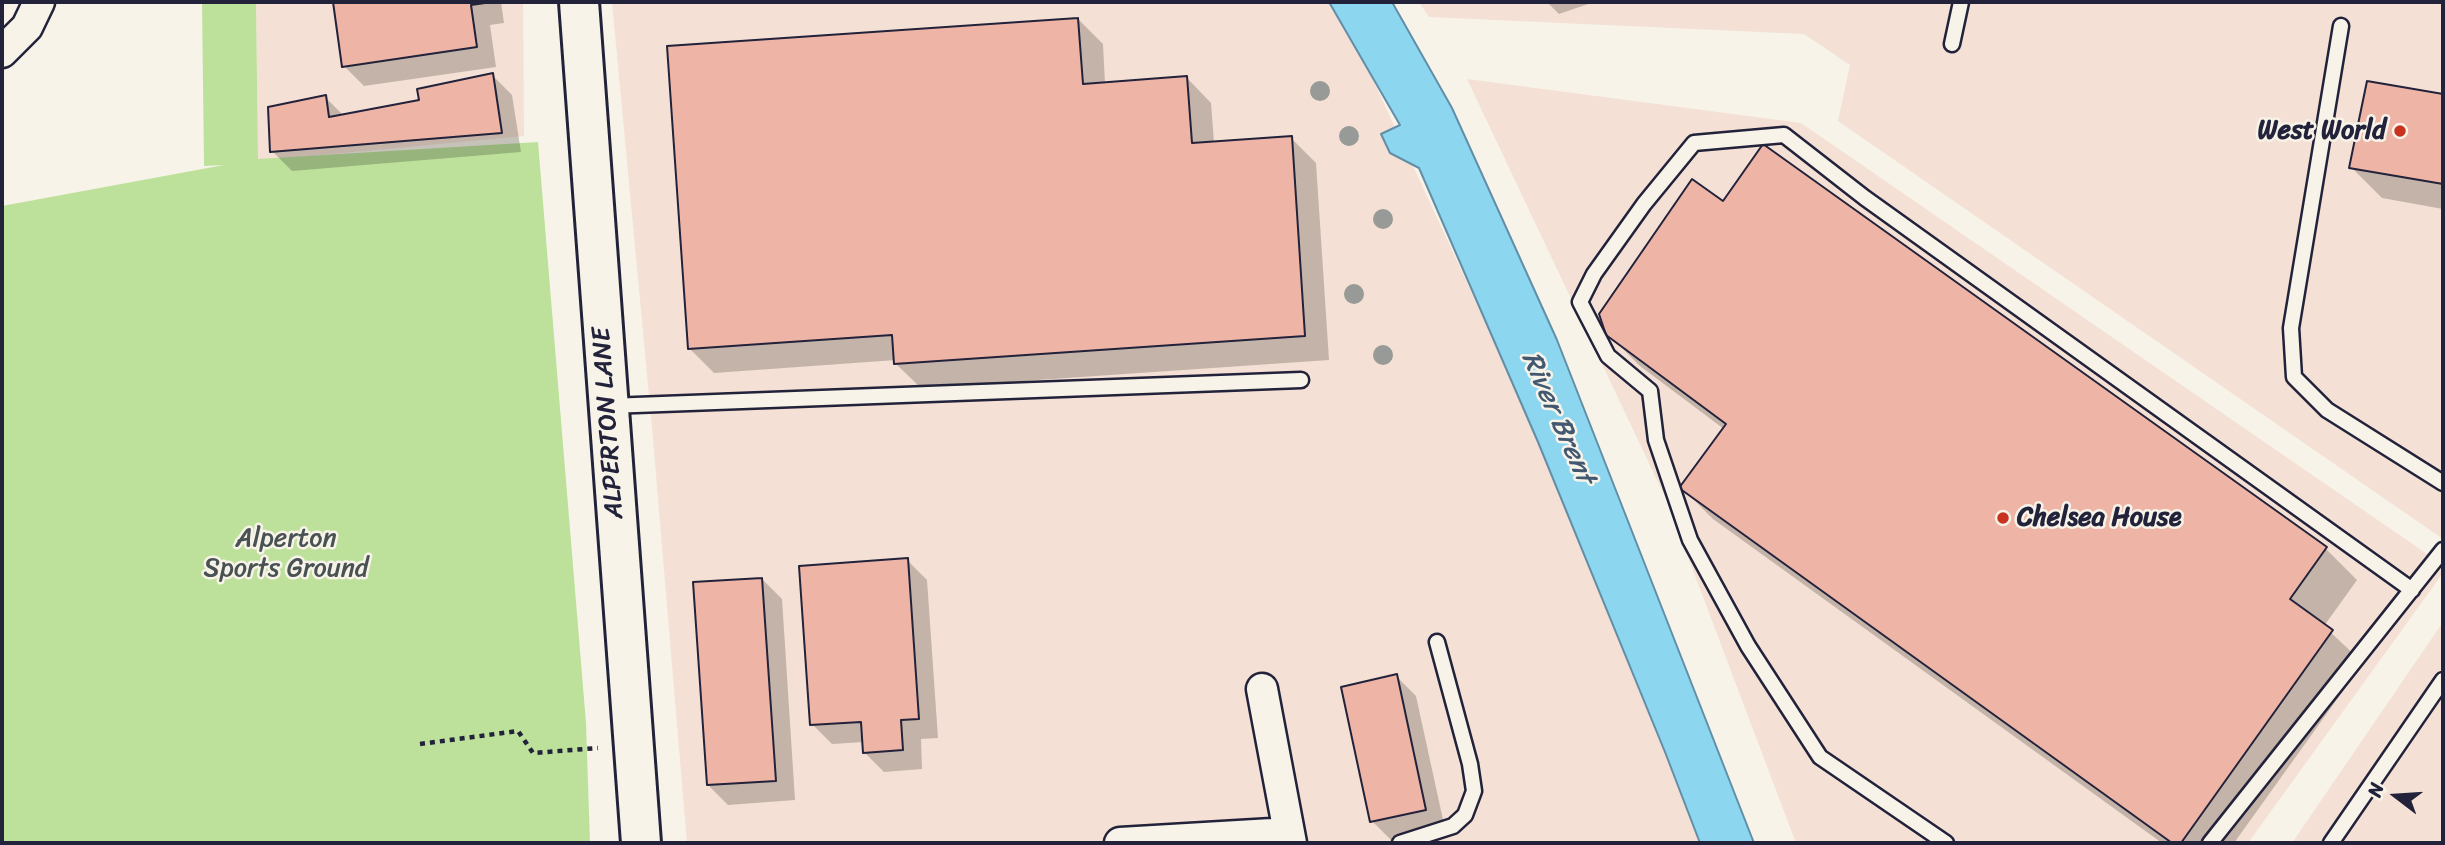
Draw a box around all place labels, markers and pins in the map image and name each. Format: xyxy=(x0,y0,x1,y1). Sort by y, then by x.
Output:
place label: West World xyxy=(2257,115,2386,147)
marker: West World xyxy=(2392,123,2408,139)
place label: Chelsea House xyxy=(2017,502,2182,534)
marker: Chelsea House xyxy=(1995,510,2011,526)

